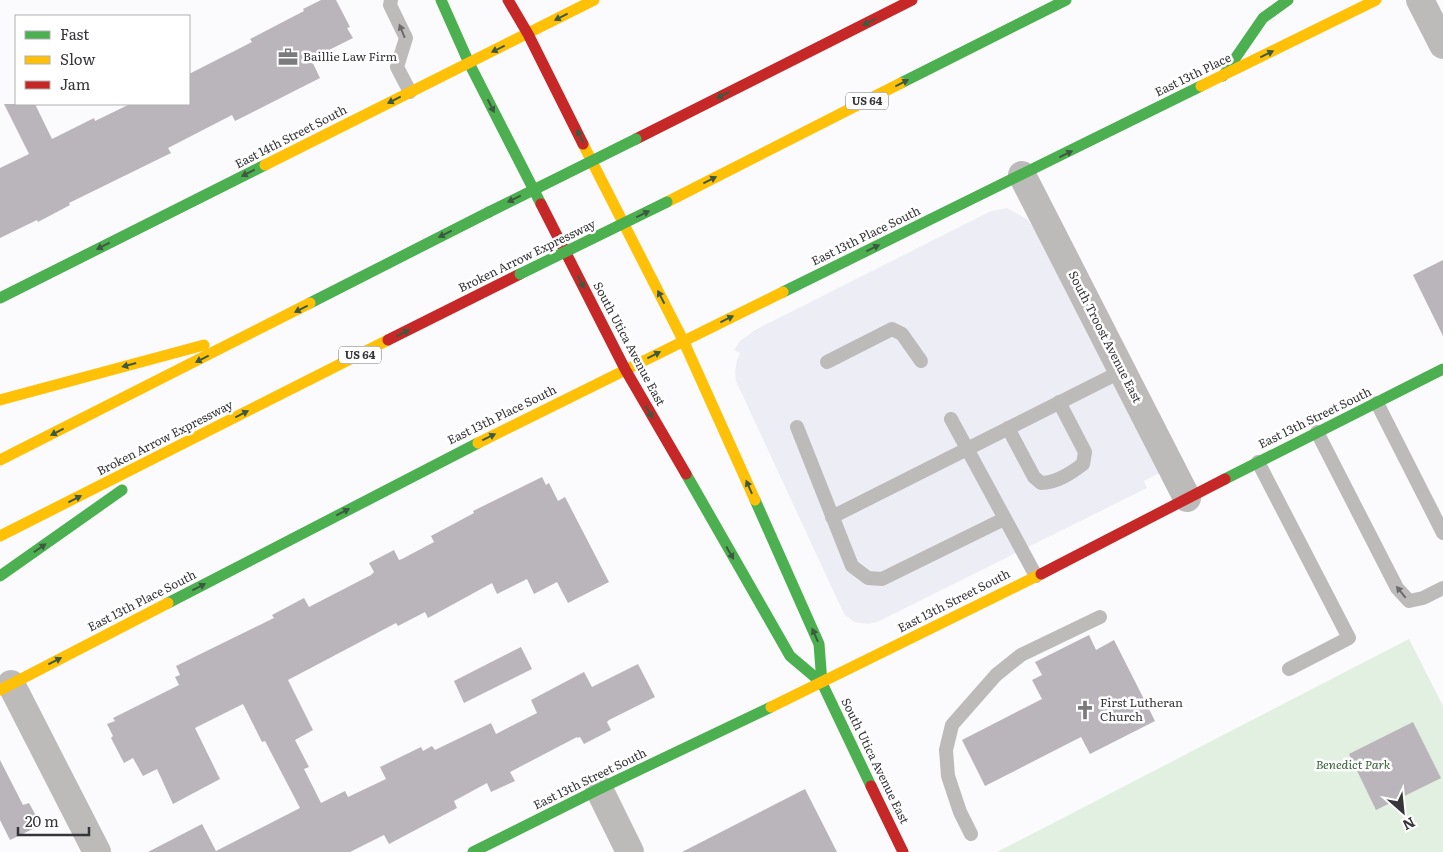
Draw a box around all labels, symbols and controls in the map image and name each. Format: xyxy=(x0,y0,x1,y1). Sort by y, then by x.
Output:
one-way arrow xyxy=(554,13,568,21)
legend xyxy=(15,15,190,105)
one-way arrow xyxy=(861,18,876,26)
text: Fast xyxy=(60,22,89,45)
one-way arrow xyxy=(398,23,406,38)
one-way arrow xyxy=(491,45,505,53)
office icon: Baillie Law Firm xyxy=(277,46,299,68)
text: Slow xyxy=(60,47,95,70)
place label: Baillie Law Firm xyxy=(303,47,397,65)
street label: East 13th Place xyxy=(1151,48,1234,100)
one-way arrow xyxy=(1259,50,1274,58)
text: Jam xyxy=(60,72,91,95)
one-way arrow xyxy=(895,79,909,87)
one-way arrow xyxy=(716,91,731,99)
road number: US 64 xyxy=(846,92,888,110)
one-way arrow xyxy=(387,97,401,105)
one-way arrow xyxy=(487,99,495,114)
street label: East 14th Street South xyxy=(231,100,350,172)
one-way arrow xyxy=(576,129,584,143)
one-way arrow xyxy=(1059,150,1073,158)
one-way arrow xyxy=(241,169,256,177)
one-way arrow xyxy=(703,176,718,184)
one-way arrow xyxy=(507,196,521,204)
street label: East 13th Place South xyxy=(808,201,923,269)
one-way arrow xyxy=(636,210,650,218)
street label: Broken Arrow Expressway xyxy=(455,214,598,296)
one-way arrow xyxy=(438,230,453,238)
one-way arrow xyxy=(96,242,110,250)
one-way arrow xyxy=(866,244,880,252)
street label: South Troost Avenue East xyxy=(1065,267,1147,406)
one-way arrow xyxy=(577,275,585,289)
street label: South Utica Avenue East xyxy=(589,278,670,409)
one-way arrow xyxy=(657,290,665,304)
one-way arrow xyxy=(294,305,308,313)
one-way arrow xyxy=(720,315,734,323)
one-way arrow xyxy=(396,329,410,337)
road number: US 64 xyxy=(339,346,381,364)
one-way arrow xyxy=(647,351,661,359)
one-way arrow xyxy=(195,355,209,363)
one-way arrow xyxy=(122,361,137,369)
street label: East 13th Place South xyxy=(444,380,559,448)
street label: East 13th Street South xyxy=(1255,382,1374,452)
street label: Broken Arrow Expressway xyxy=(93,395,236,479)
one-way arrow xyxy=(645,405,654,418)
one-way arrow xyxy=(235,410,250,418)
one-way arrow xyxy=(49,428,64,436)
one-way arrow xyxy=(482,433,496,441)
one-way arrow xyxy=(744,480,752,494)
one-way arrow xyxy=(68,494,82,502)
one-way arrow xyxy=(336,508,350,516)
one-way arrow xyxy=(33,543,47,553)
one-way arrow xyxy=(726,546,735,559)
street label: East 13th Street South xyxy=(894,564,1013,636)
street label: East 13th Place South xyxy=(84,565,199,635)
one-way arrow xyxy=(192,583,206,591)
one-way arrow xyxy=(1395,585,1406,598)
one-way arrow xyxy=(811,628,819,642)
one-way arrow xyxy=(47,657,62,665)
place label: First Lutheran Church xyxy=(1100,693,1183,725)
street label: South Utica Avenue East xyxy=(838,695,914,827)
church icon: First Lutheran Church xyxy=(1074,699,1096,721)
street label: East 13th Street South xyxy=(530,743,649,813)
park label: Benedict Park xyxy=(1316,755,1391,773)
north arrow xyxy=(1378,787,1428,837)
scale bar xyxy=(18,804,89,836)
text: 20 m xyxy=(25,809,59,832)
text: N xyxy=(1399,813,1419,836)

